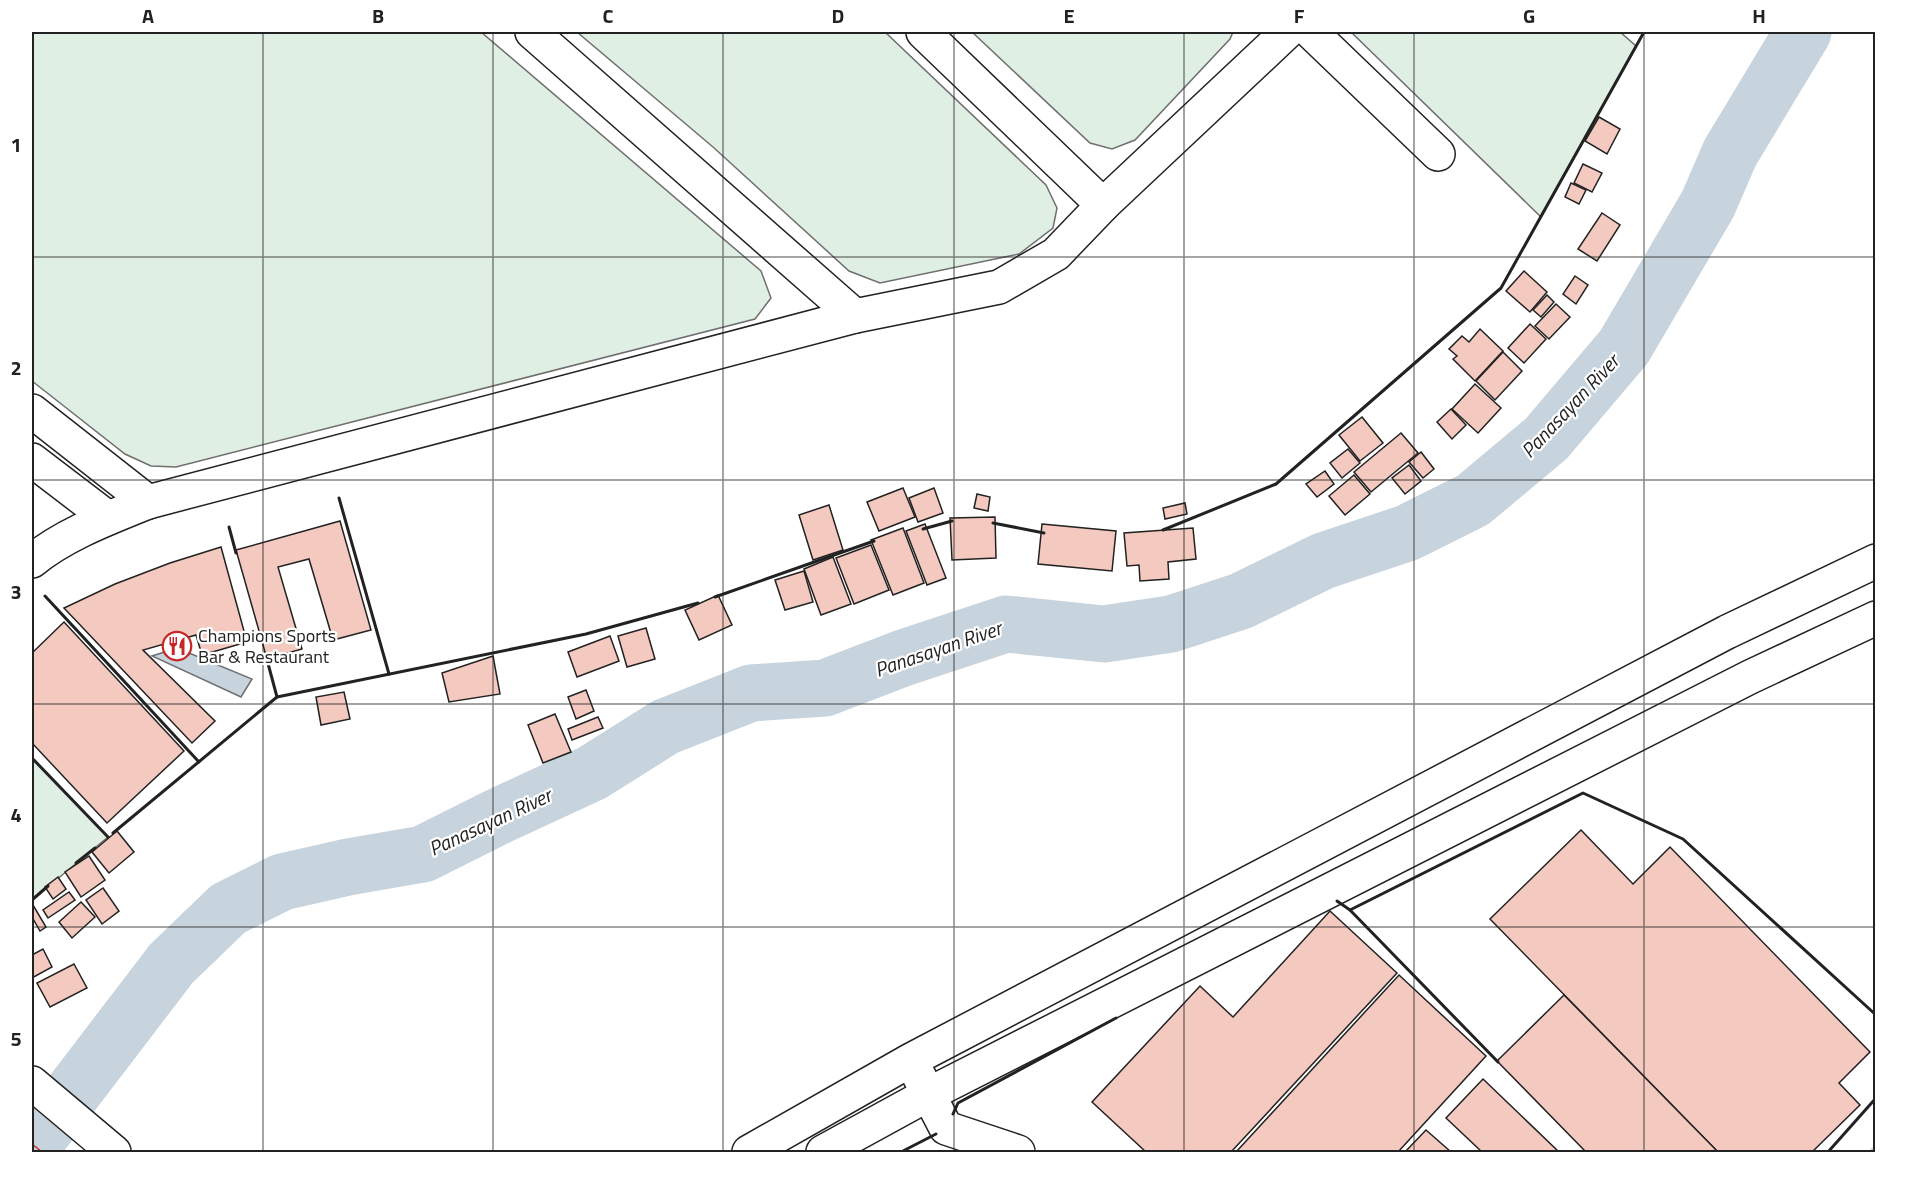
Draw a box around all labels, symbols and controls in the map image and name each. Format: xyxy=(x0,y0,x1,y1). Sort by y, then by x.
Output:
text: A xyxy=(142,0,154,31)
text: B xyxy=(372,0,384,31)
text: C xyxy=(603,0,614,31)
text: D xyxy=(832,0,844,31)
text: E xyxy=(1063,0,1075,31)
text: F xyxy=(1294,0,1305,31)
text: G xyxy=(1523,0,1535,31)
text: H xyxy=(1752,0,1766,31)
text: 1 xyxy=(10,129,22,160)
water label: Panasayan River xyxy=(1513,345,1628,465)
text: 2 xyxy=(10,352,22,383)
text: 3 xyxy=(10,576,22,607)
water label: Panasayan River xyxy=(870,611,1008,685)
place label: Champions Sports Bar & Restaurant xyxy=(198,622,336,670)
restaurant icon: Champions Sports Bar & Restaurant xyxy=(161,630,193,662)
water label: Panasayan River xyxy=(423,778,559,864)
text: 4 xyxy=(10,799,22,830)
text: 5 xyxy=(10,1023,22,1054)

